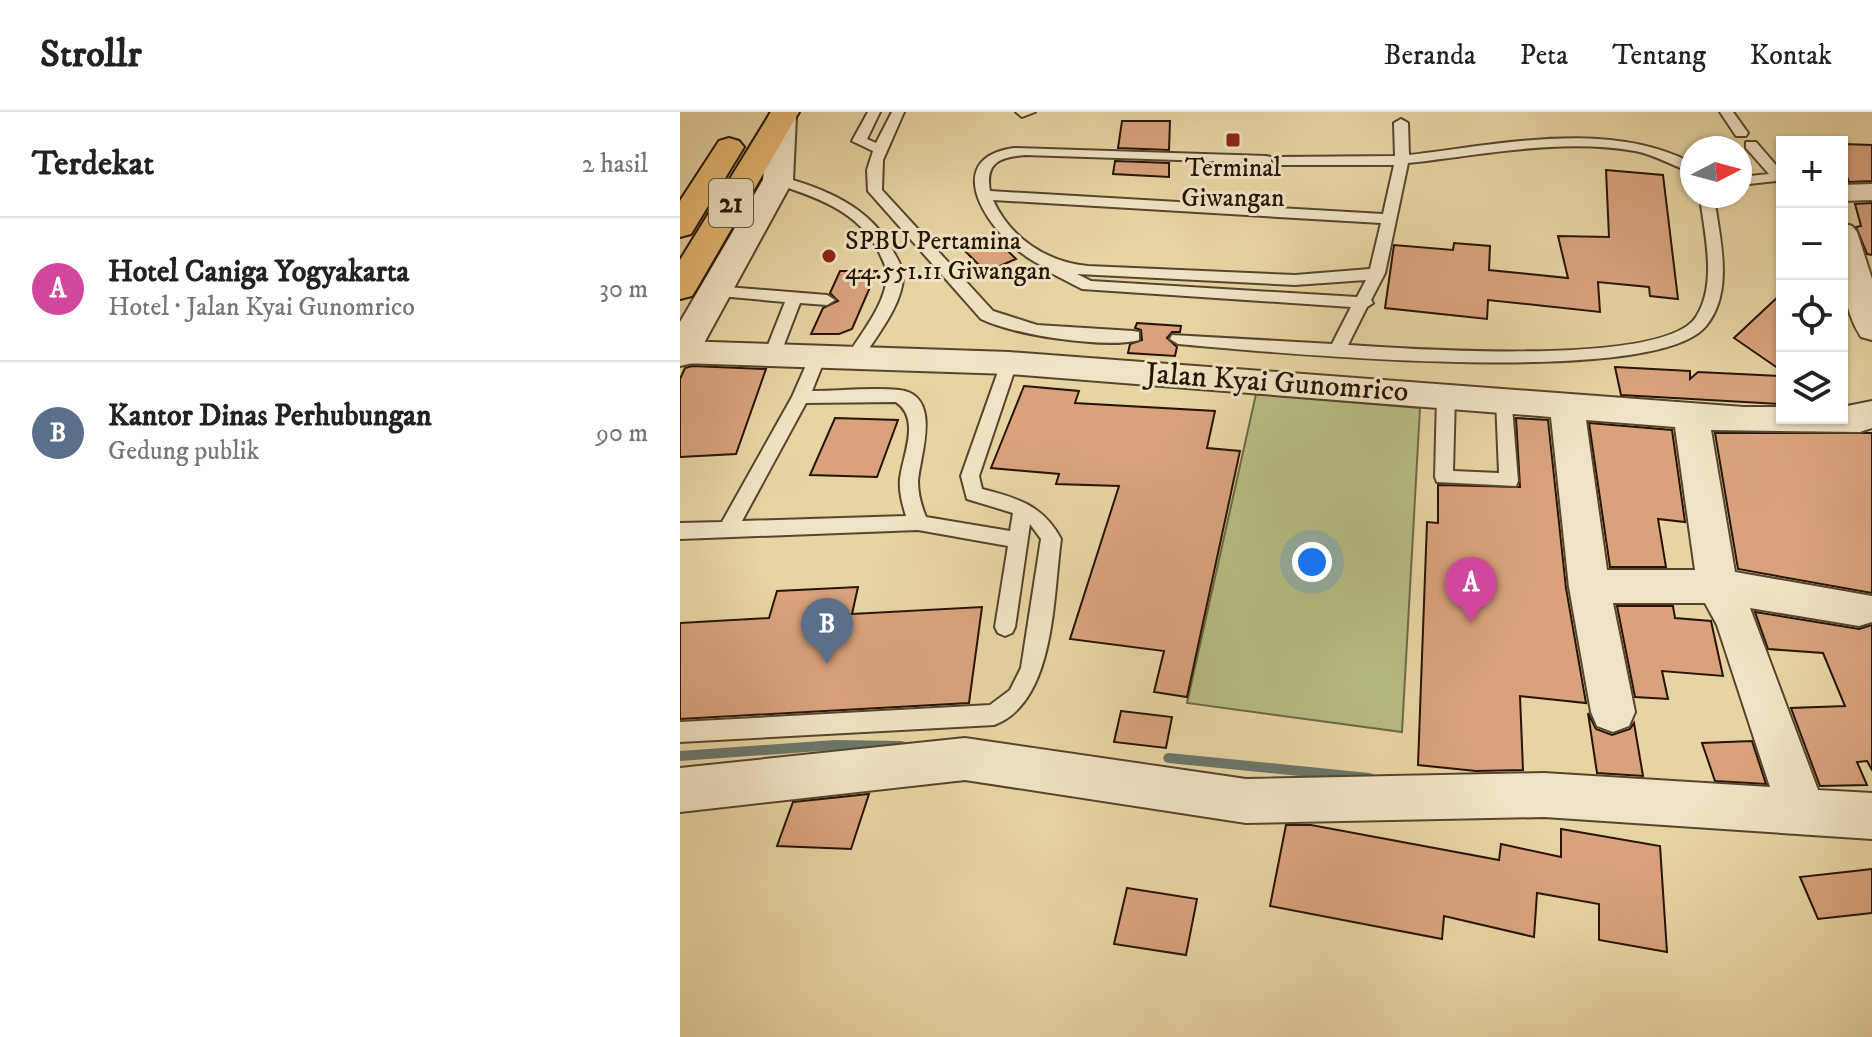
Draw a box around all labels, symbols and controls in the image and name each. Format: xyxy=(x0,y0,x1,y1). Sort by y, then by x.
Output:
text: Strollr xyxy=(40,31,142,79)
text: Beranda xyxy=(1384,38,1476,73)
text: Peta xyxy=(1520,38,1568,73)
text: Tentang xyxy=(1612,38,1706,73)
text: Kontak xyxy=(1750,38,1832,73)
marker: Terminal Giwangan xyxy=(1224,131,1242,149)
north arrow xyxy=(1680,136,1752,208)
map controls xyxy=(1776,136,1848,424)
button: + xyxy=(1776,136,1848,208)
text: Terdekat xyxy=(32,143,154,185)
text: 2 hasil xyxy=(582,148,648,181)
place label: Terminal Giwangan xyxy=(1181,152,1285,215)
road number: 21 xyxy=(709,179,753,227)
button: − xyxy=(1776,208,1848,280)
place label: SPBU Pertamina 44.551.11 Giwangan xyxy=(845,225,1051,288)
marker: SPBU Pertamina 44.551.11 Giwangan xyxy=(820,247,838,265)
text: Hotel Caniga Yogyakarta xyxy=(108,254,409,291)
text: A xyxy=(50,273,66,306)
text: 30 m xyxy=(599,273,648,306)
button: locate xyxy=(1776,280,1848,352)
text: Hotel · Jalan Kyai Gunomrico xyxy=(108,291,415,324)
button: layers xyxy=(1776,352,1848,424)
street label: Jalan Kyai Gunomrico xyxy=(1141,355,1410,411)
text: Kantor Dinas Perhubungan xyxy=(108,398,432,435)
text: B xyxy=(50,417,66,450)
text: 90 m xyxy=(596,417,648,450)
text: Gedung publik xyxy=(108,435,259,468)
your location xyxy=(1292,542,1332,582)
pin: A xyxy=(1445,557,1497,623)
pin: B xyxy=(801,598,853,664)

